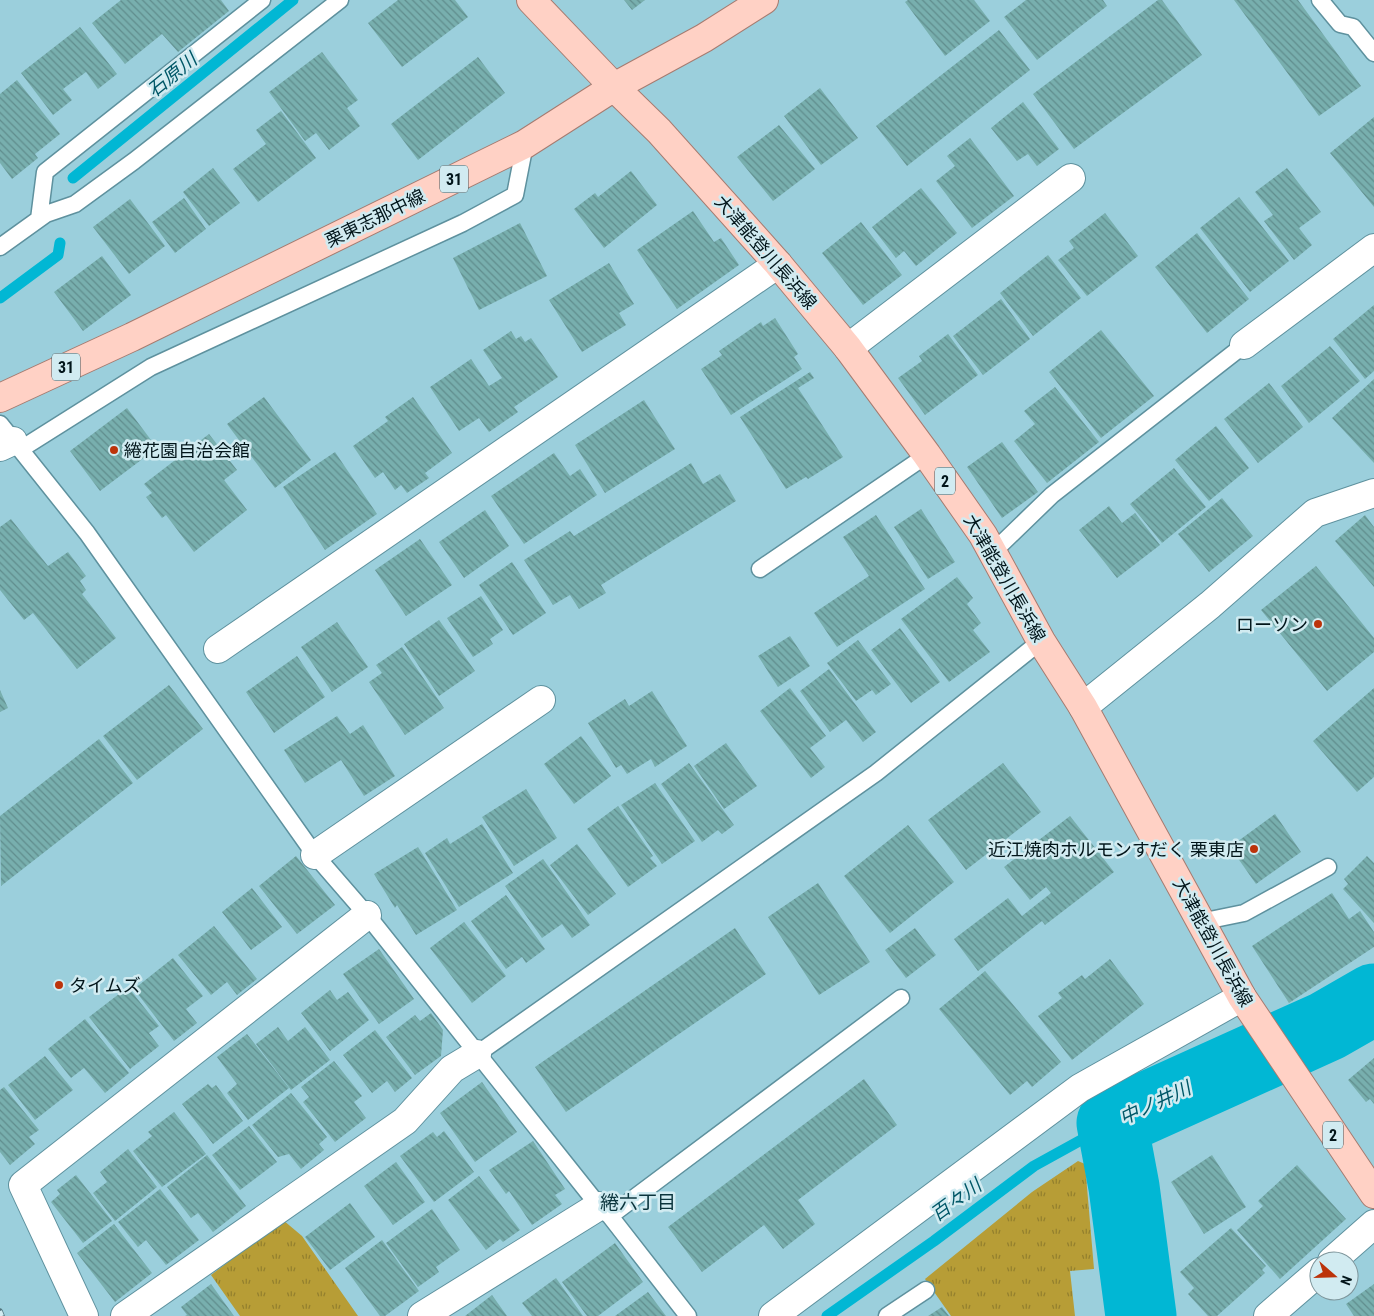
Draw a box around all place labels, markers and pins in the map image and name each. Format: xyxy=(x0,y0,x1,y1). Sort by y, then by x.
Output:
place label: 綣花園自治会館 xyxy=(124,440,250,461)
marker: 綣花園自治会館 xyxy=(108,444,120,456)
place label: ローソン xyxy=(1236,614,1308,635)
marker: ローソン xyxy=(1312,618,1324,630)
place label: 近江焼肉ホルモンすだく 栗東店 xyxy=(988,839,1244,860)
marker: 近江焼肉ホルモンすだく 栗東店 xyxy=(1248,843,1260,855)
place label: タイムズ xyxy=(69,975,141,996)
marker: タイムズ xyxy=(53,979,65,991)

